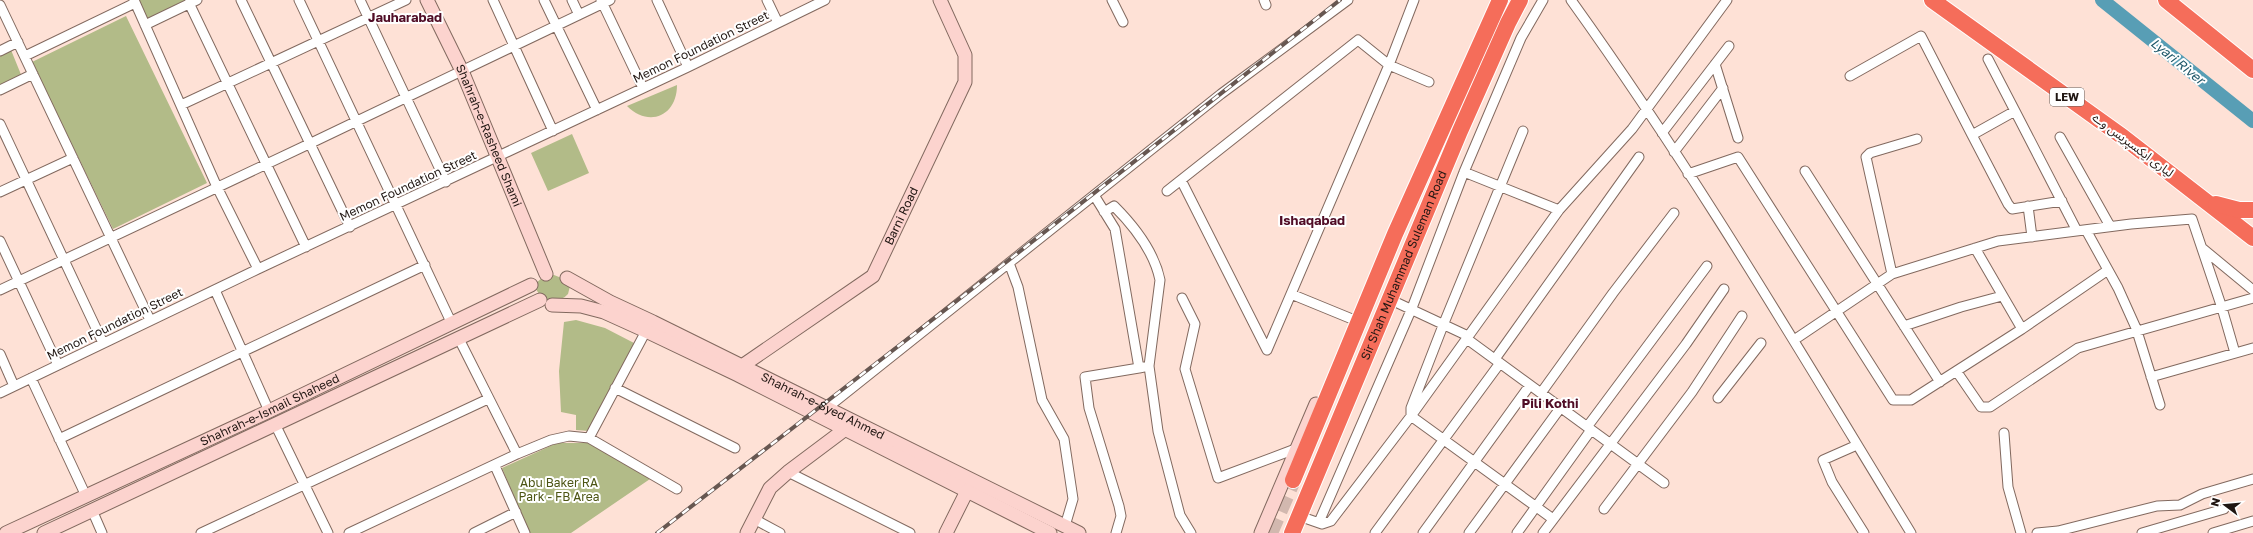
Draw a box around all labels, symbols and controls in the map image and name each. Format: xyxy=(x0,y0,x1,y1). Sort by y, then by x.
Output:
street label: Memon Foundation Street xyxy=(630,7,771,86)
district label: Jauharabad xyxy=(368,9,442,25)
water label: Lyari River xyxy=(2148,35,2210,89)
street label: Shahrah-e-Rasheed Shami xyxy=(453,62,525,209)
road number: LEW xyxy=(2050,88,2084,106)
street label: لیاری ایکسپریس وے xyxy=(2089,109,2177,181)
street label: Memon Foundation Street xyxy=(337,147,479,224)
street label: Sir Shah Muhammad Suleman Road xyxy=(1357,168,1450,362)
street label: Barni Road xyxy=(881,184,921,247)
district label: Ishaqabad xyxy=(1279,212,1345,228)
street label: Memon Foundation Street xyxy=(44,284,185,363)
street label: Shahrah-e-Syed Ahmed xyxy=(759,369,887,442)
street label: Shahrah-e-Ismail Shaheed xyxy=(198,370,342,449)
district label: Pili Kothi xyxy=(1522,395,1578,411)
park label: Abu Baker RA Park - FB Area xyxy=(518,475,600,504)
north arrow xyxy=(2205,485,2245,525)
text: N xyxy=(2208,496,2222,508)

